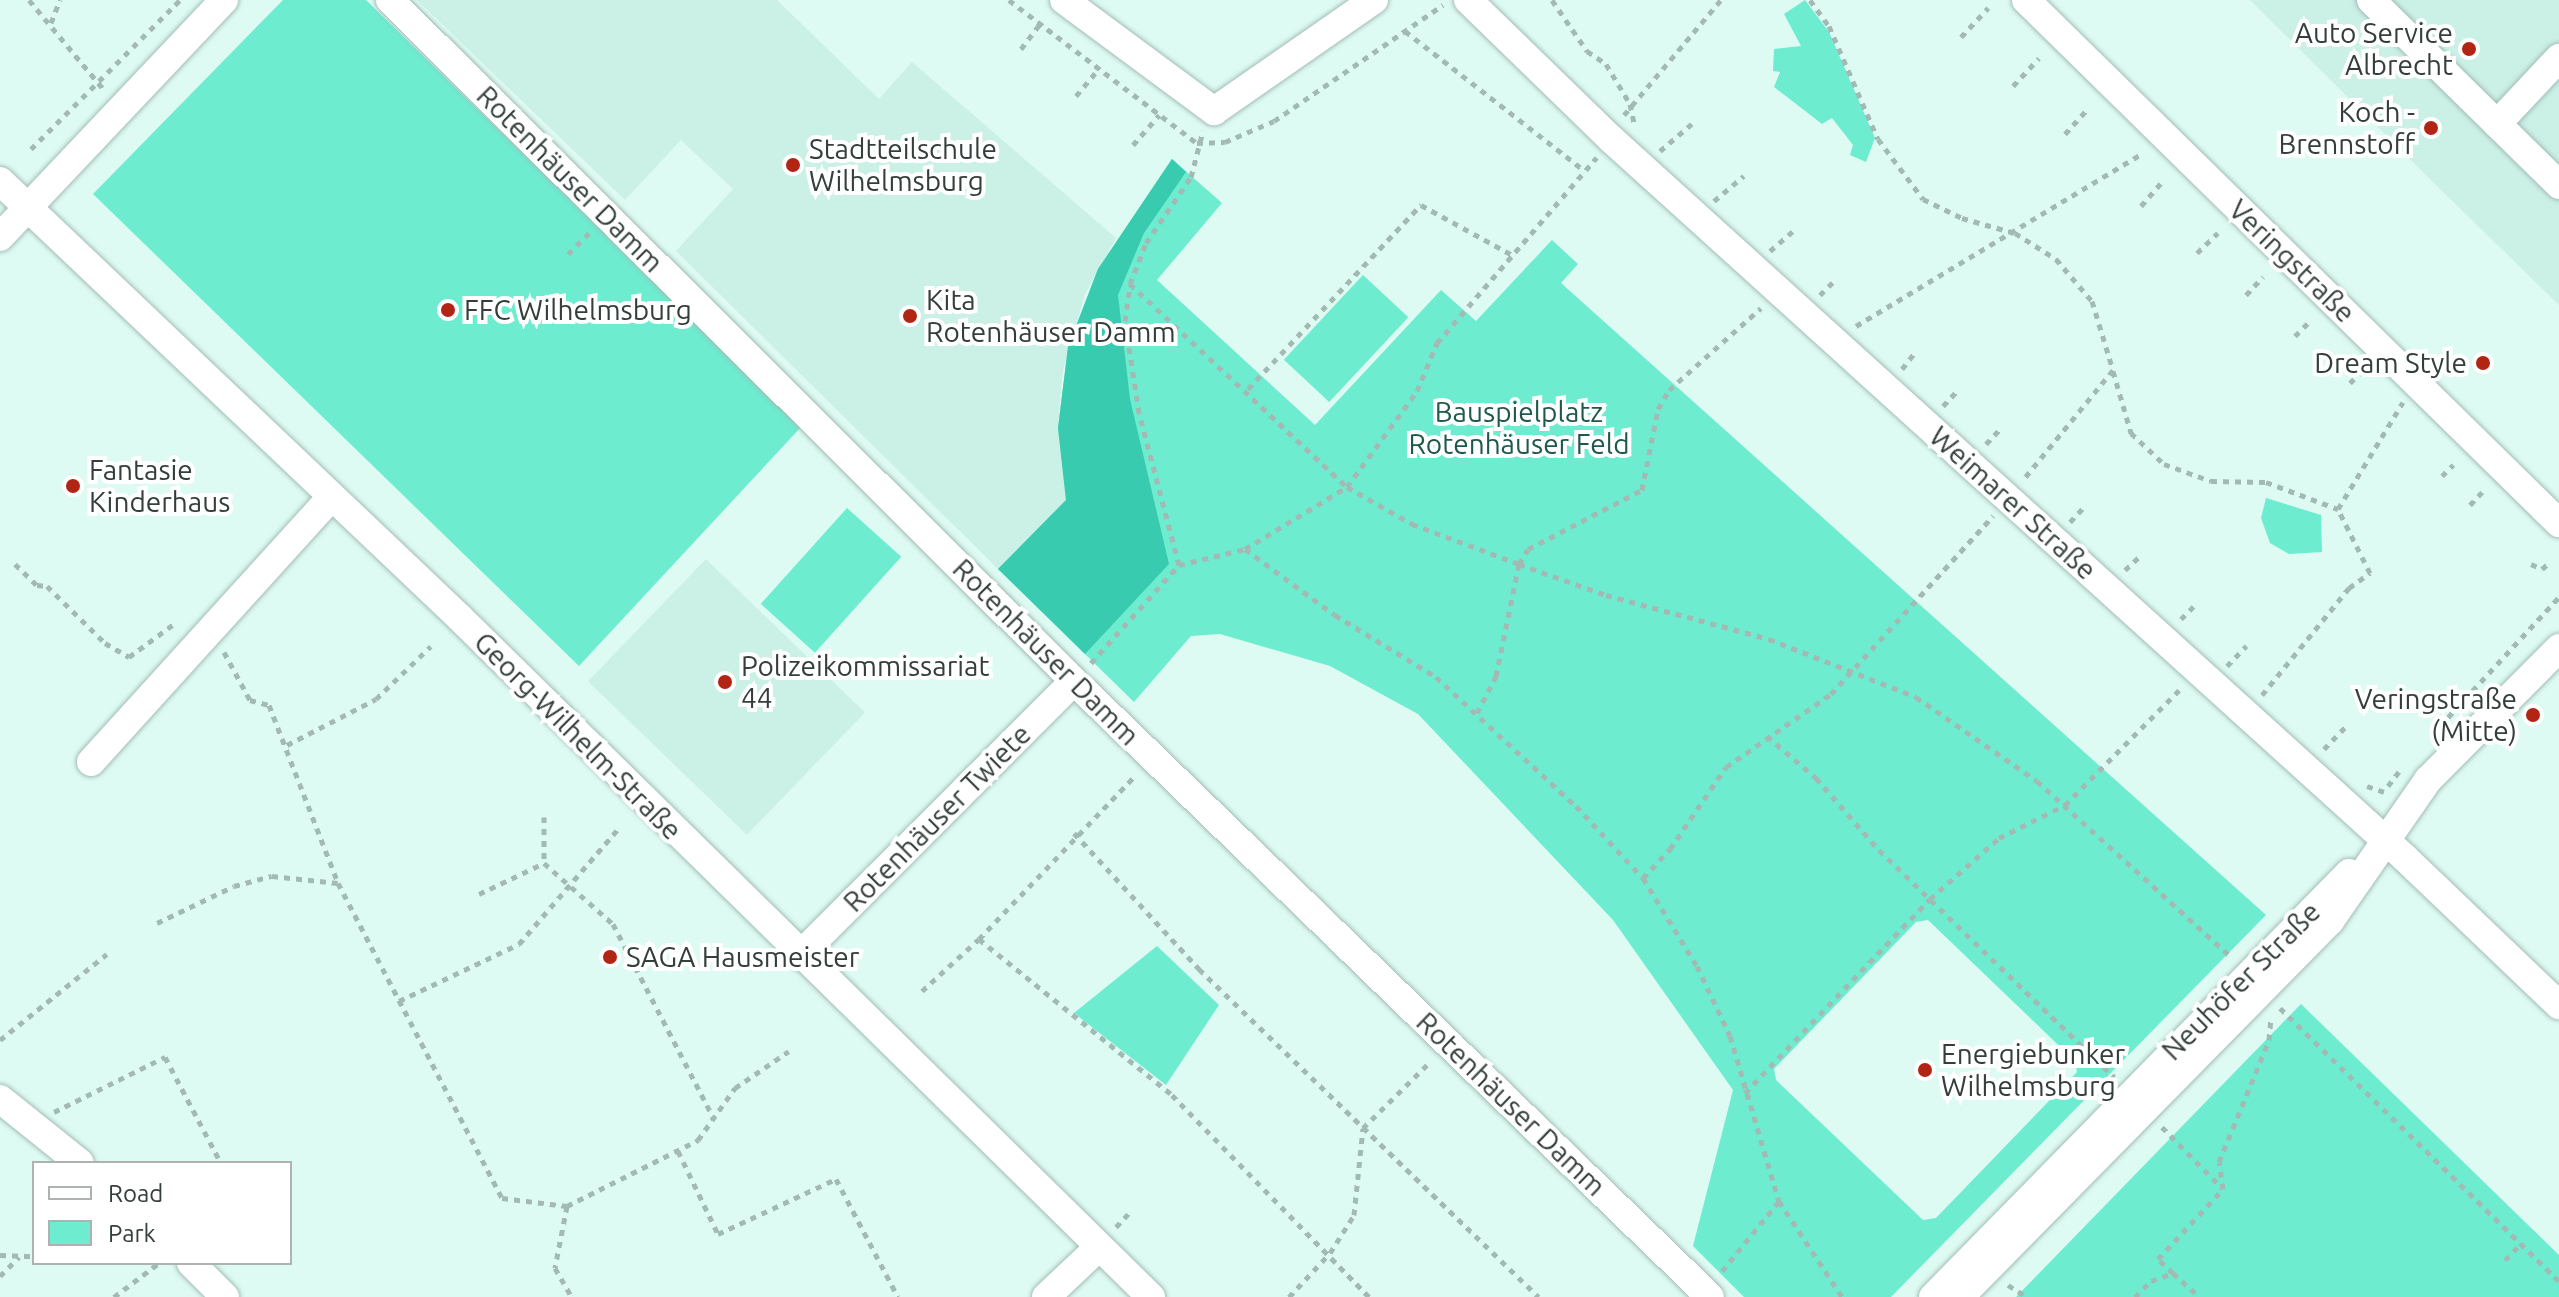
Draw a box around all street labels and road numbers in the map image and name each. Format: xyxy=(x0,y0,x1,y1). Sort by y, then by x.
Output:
street label: Rotenhäuser Damm xyxy=(470,79,670,279)
street label: Veringstraße xyxy=(2222,193,2362,329)
street label: Weimarer Straße xyxy=(1923,419,2103,587)
street label: Rotenhäuser Damm xyxy=(946,552,1146,752)
street label: Georg-Wilhelm-Straße xyxy=(467,625,689,847)
street label: Rotenhäuser Twiete xyxy=(836,717,1038,919)
street label: Neuhöfer Straße xyxy=(2155,895,2327,1067)
street label: Rotenhäuser Damm xyxy=(1410,1005,1612,1203)

